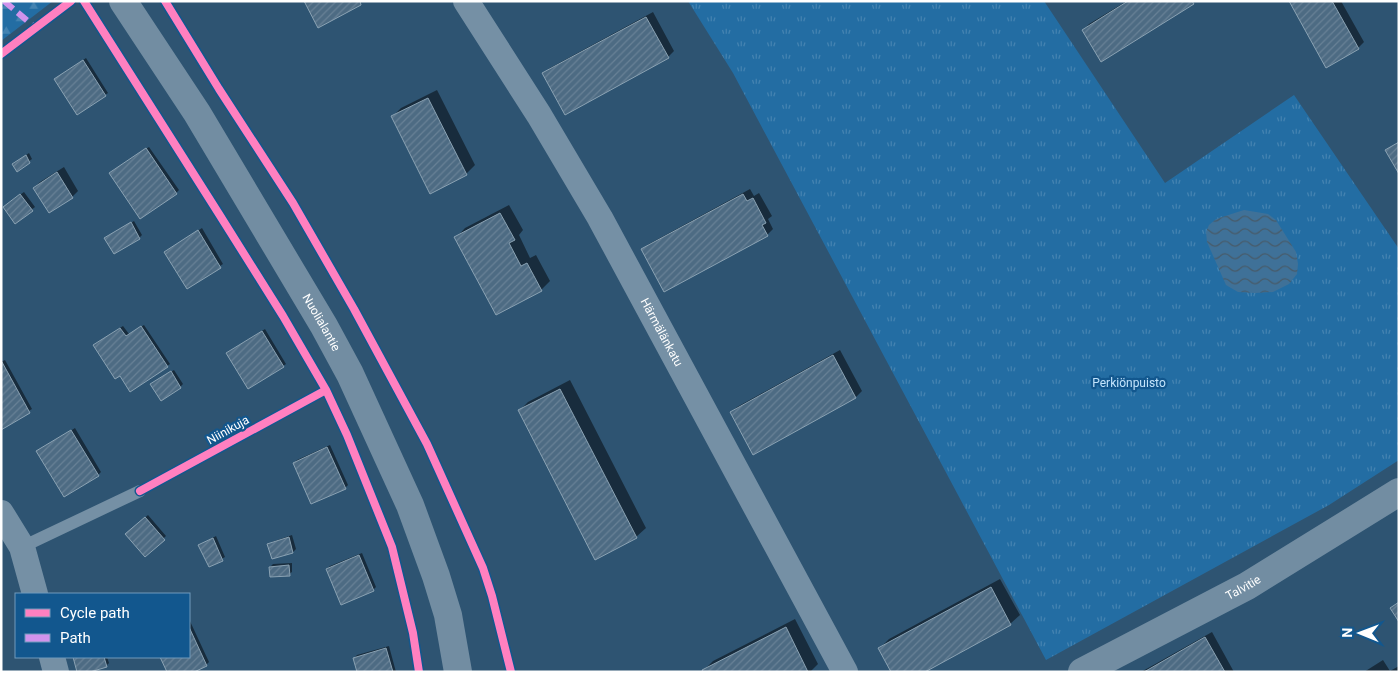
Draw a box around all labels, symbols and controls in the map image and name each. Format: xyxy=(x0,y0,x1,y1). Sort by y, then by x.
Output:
street label: Nuolialantie xyxy=(300,291,343,354)
street label: Härmälänkatu xyxy=(638,296,686,369)
park label: Perkiönpuisto xyxy=(1092,376,1166,390)
street label: Niinikuja xyxy=(204,413,252,447)
street label: Talvitie xyxy=(1223,572,1263,603)
legend xyxy=(15,593,190,658)
text: Cycle path xyxy=(60,604,130,622)
north arrow xyxy=(1335,608,1385,658)
text: N xyxy=(1339,628,1355,638)
text: Path xyxy=(60,629,91,647)

